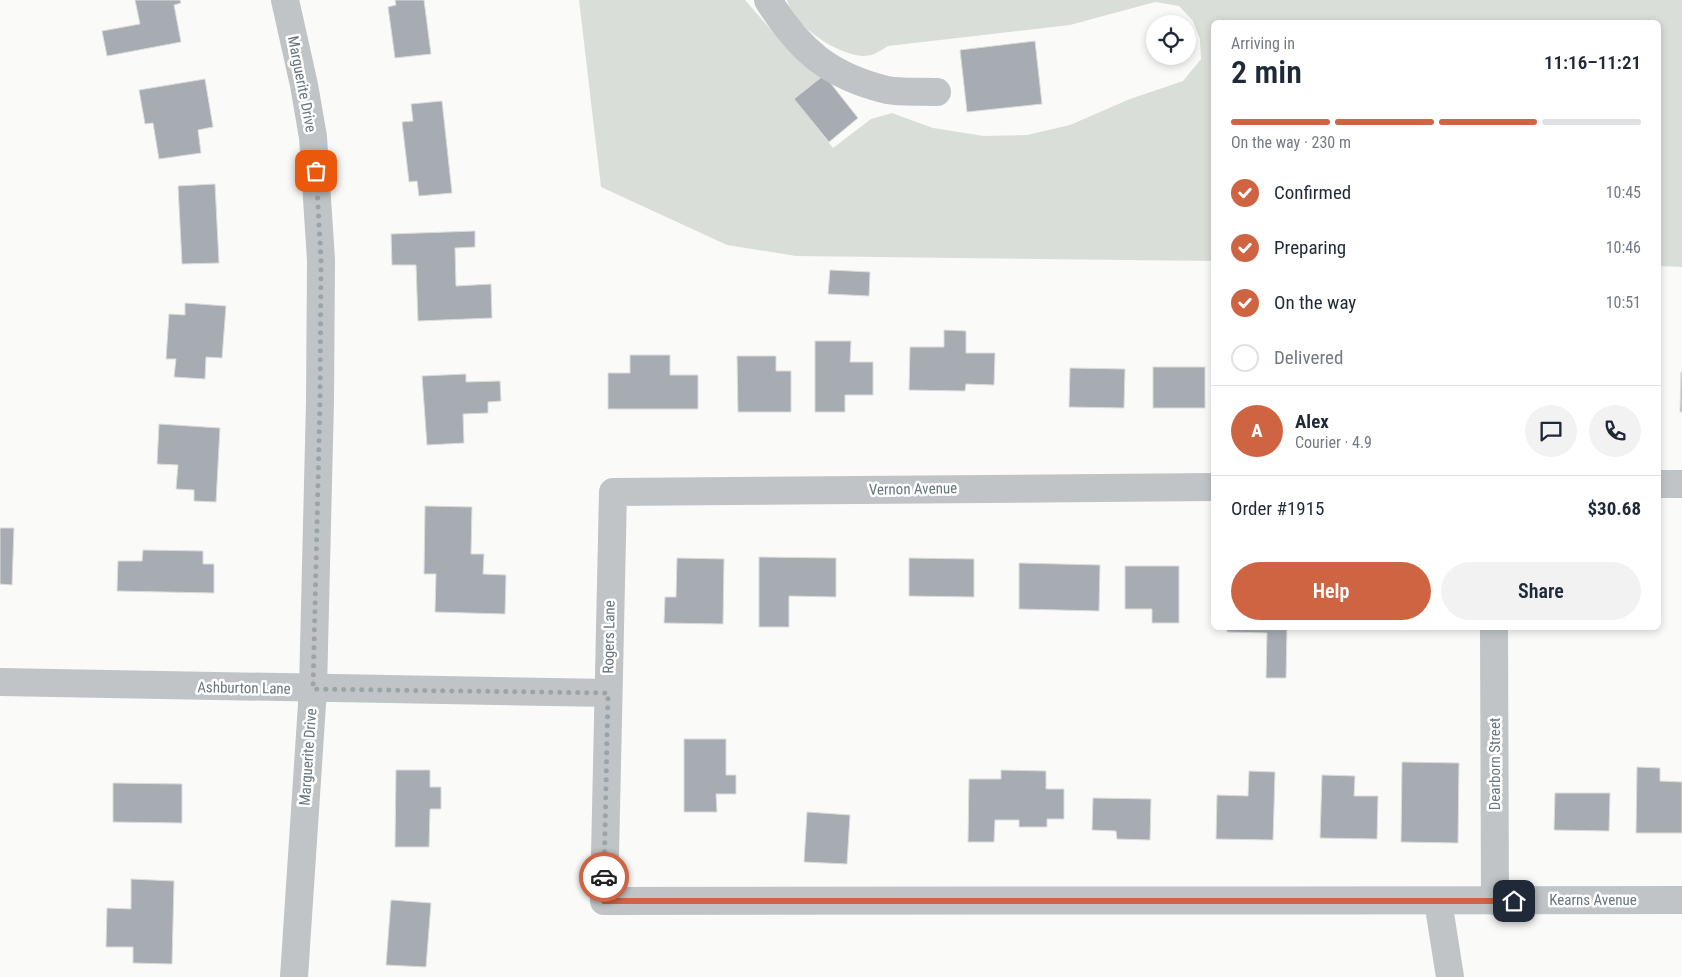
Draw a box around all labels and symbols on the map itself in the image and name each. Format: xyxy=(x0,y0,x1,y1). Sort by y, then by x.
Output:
street label: Marguerite Drive xyxy=(284,34,320,134)
pin xyxy=(295,150,337,192)
street label: Vernon Avenue xyxy=(869,479,957,499)
street label: Rogers Lane xyxy=(599,600,619,674)
street label: Ashburton Lane xyxy=(197,678,291,698)
street label: Marguerite Drive xyxy=(296,708,320,806)
street label: Dearborn Street xyxy=(1486,718,1504,810)
courier xyxy=(579,852,629,902)
pin xyxy=(1493,880,1535,922)
street label: Kearns Avenue xyxy=(1549,891,1637,909)

